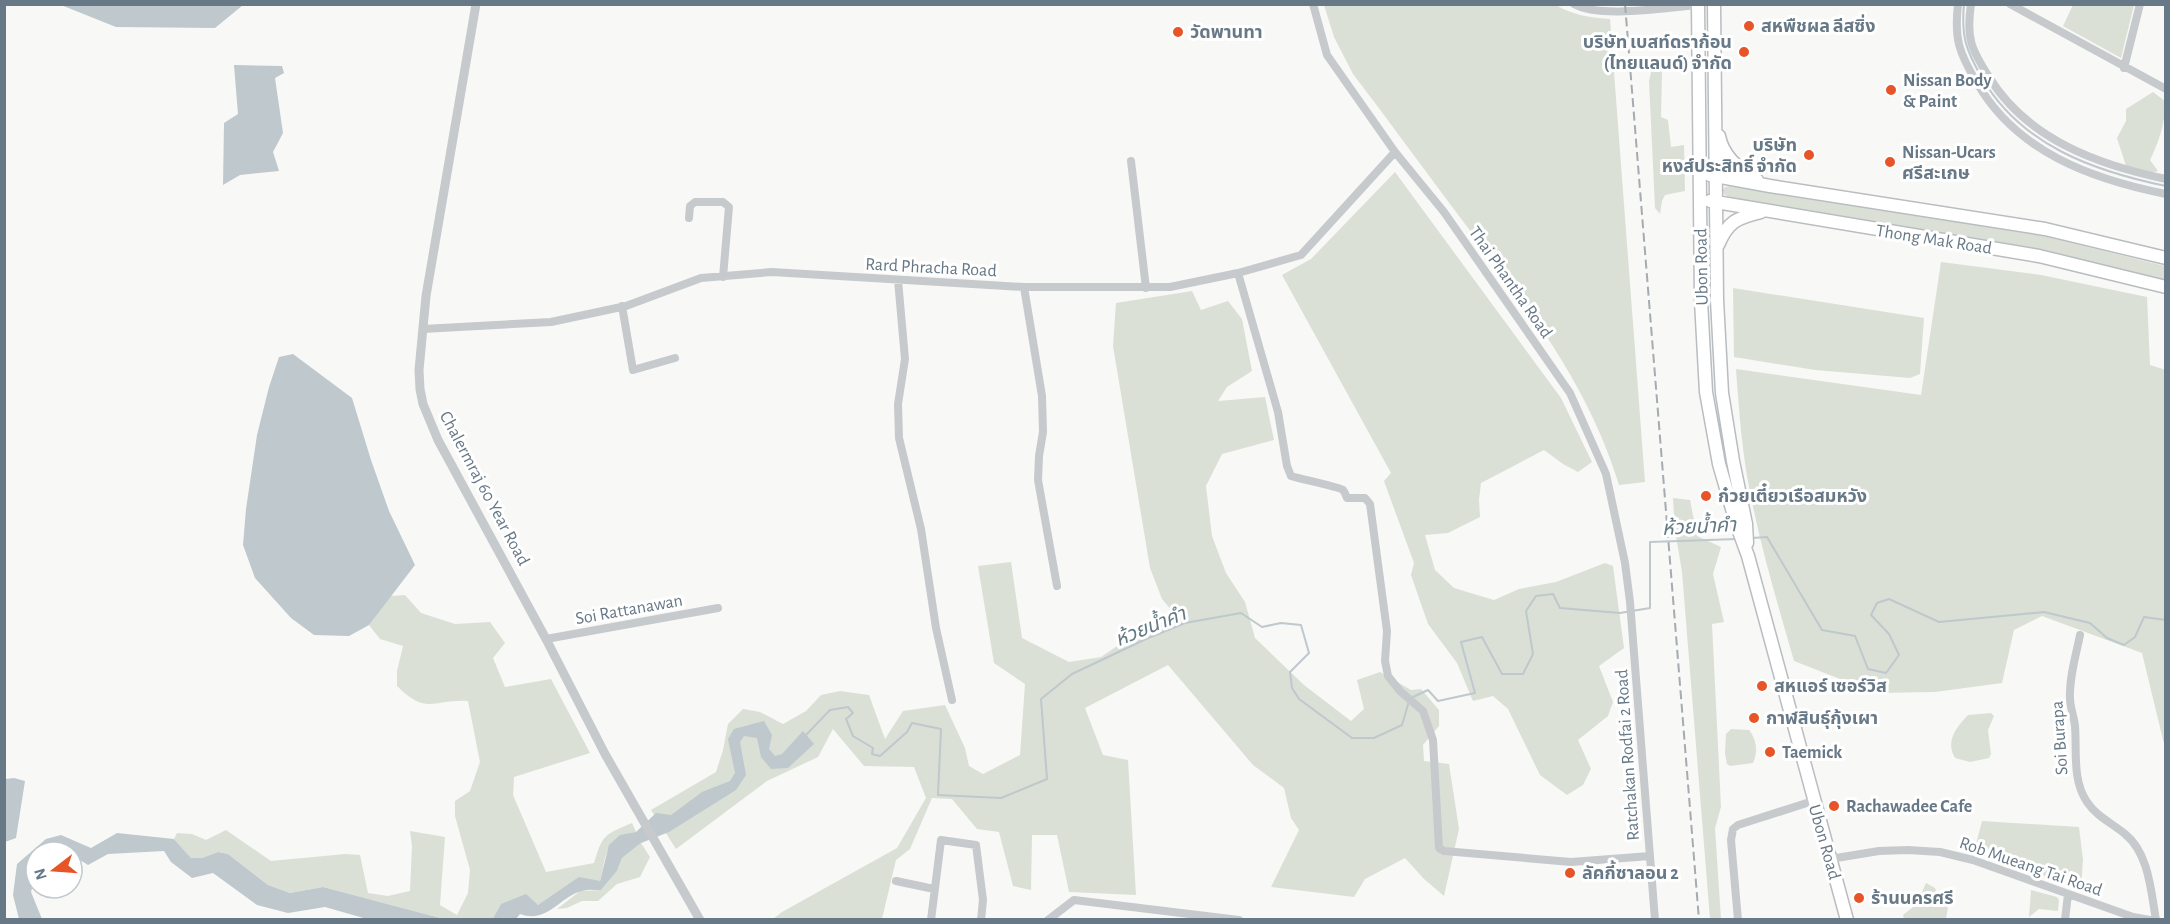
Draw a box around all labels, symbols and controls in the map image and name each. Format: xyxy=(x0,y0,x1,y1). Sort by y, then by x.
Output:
place label: สหพืชผล ลีสซิ่ง xyxy=(1761,14,1875,36)
marker: สหพืชผล ลีสซิ่ง xyxy=(1742,19,1756,33)
place label: วัดพานทา xyxy=(1190,24,1263,42)
marker: วัดพานทา xyxy=(1171,25,1185,39)
place label: บริษัท เบสท์ดราก้อน (ไทยแลนด์) จำกัด xyxy=(1583,33,1732,73)
marker: บริษัท เบสท์ดราก้อน (ไทยแลนด์) จำกัด xyxy=(1737,45,1751,59)
place label: Nissan Body & Paint xyxy=(1903,72,1992,111)
marker: Nissan Body & Paint xyxy=(1884,83,1898,97)
place label: บริษัท หงส์ประสิทธิ์ จำกัด xyxy=(1662,137,1797,176)
place label: Nissan-Ucars ศรีสะเกษ xyxy=(1902,144,1996,183)
marker: บริษัท หงส์ประสิทธิ์ จำกัด xyxy=(1802,148,1816,162)
marker: Nissan-Ucars ศรีสะเกษ xyxy=(1883,155,1897,169)
street label: Thong Mak Road xyxy=(1875,222,1993,258)
street label: Thai Phantha Road xyxy=(1465,223,1555,342)
street label: Ubon Road xyxy=(1692,228,1712,306)
street label: Rard Phracha Road xyxy=(865,256,997,280)
street label: Chalermraj 60 Year Road xyxy=(436,408,532,569)
place label: ก๋วยเตี๋ยวเรือสมหวัง xyxy=(1718,483,1867,506)
marker: ก๋วยเตี๋ยวเรือสมหวัง xyxy=(1699,489,1713,503)
water label: ห้วยน้ำคำ xyxy=(1661,510,1738,539)
street label: Soi Rattanawan xyxy=(574,592,684,628)
water label: ห้วยน้ำคำ xyxy=(1110,599,1189,650)
street label: Ratchakan Rodfai 2 Road xyxy=(1613,669,1643,841)
place label: สหแอร์ เซอร์วิส xyxy=(1774,678,1887,696)
marker: สหแอร์ เซอร์วิส xyxy=(1755,679,1769,693)
street label: Soi Burapa xyxy=(2048,700,2072,776)
place label: กาฬสินธุ์กุ้งเผา xyxy=(1766,709,1878,729)
marker: กาฬสินธุ์กุ้งเผา xyxy=(1747,711,1761,725)
place label: Taemick xyxy=(1782,744,1842,762)
marker: Taemick xyxy=(1763,745,1777,759)
place label: Rachawadee Cafe xyxy=(1846,798,1972,816)
marker: Rachawadee Cafe xyxy=(1827,799,1841,813)
street label: Ubon Road xyxy=(1805,803,1843,882)
street label: Rob Mueang Tai Road xyxy=(1957,834,2104,900)
north arrow xyxy=(24,840,84,900)
place label: ลัคกี้ซาลอน 2 xyxy=(1582,860,1679,883)
text: N xyxy=(31,866,50,882)
marker: ลัคกี้ซาลอน 2 xyxy=(1563,866,1577,880)
place label: ร้านนครศรี xyxy=(1871,889,1954,908)
marker: ร้านนครศรี xyxy=(1852,891,1866,905)

